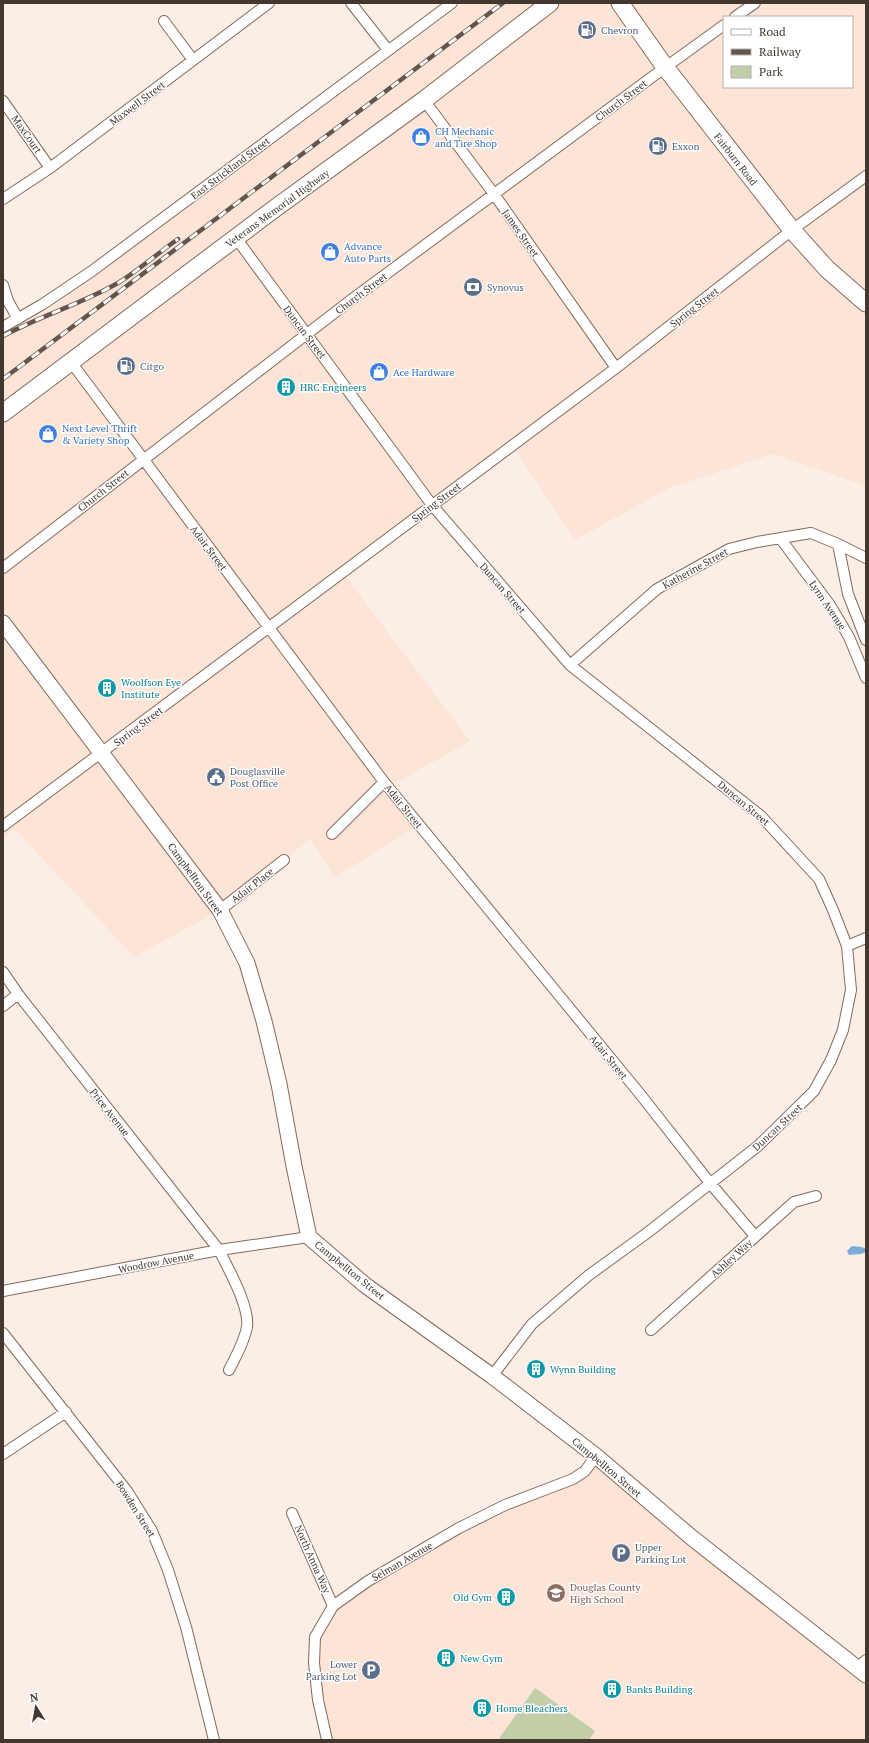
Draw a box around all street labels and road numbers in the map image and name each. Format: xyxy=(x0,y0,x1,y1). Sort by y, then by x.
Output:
street label: Church Street xyxy=(593,77,650,124)
street label: Maxwell Street xyxy=(107,78,168,129)
street label: MaxCourt xyxy=(9,113,45,156)
street label: Fairburn Road xyxy=(711,130,760,189)
street label: East Strickland Street xyxy=(188,134,273,202)
street label: Veterans Memorial Highway xyxy=(223,166,333,250)
street label: James Street xyxy=(499,207,542,260)
street label: Church Street xyxy=(333,270,390,317)
street label: Spring Street xyxy=(667,284,721,330)
street label: Duncan Street xyxy=(280,303,329,362)
street label: Church Street xyxy=(75,466,132,514)
street label: Spring Street xyxy=(409,480,464,525)
street label: Adair Street xyxy=(187,523,230,574)
street label: Katherine Street xyxy=(660,545,731,592)
street label: Duncan Street xyxy=(477,560,529,617)
street label: Lynn Avenue xyxy=(806,578,849,633)
street label: Spring Street xyxy=(111,704,166,749)
street label: Duncan Street xyxy=(715,778,772,829)
street label: Adair Street xyxy=(382,781,426,831)
street label: Campbellton Street xyxy=(165,840,226,918)
street label: Adair Place xyxy=(229,865,276,906)
street label: Adair Street xyxy=(587,1032,631,1082)
street label: Price Avenue xyxy=(87,1086,132,1139)
street label: Duncan Street xyxy=(750,1101,805,1154)
street label: Ashley Way xyxy=(708,1236,755,1280)
street label: Campbellton Street xyxy=(312,1238,388,1303)
street label: Woodrow Avenue xyxy=(117,1249,195,1276)
street label: Campbellton Street xyxy=(569,1435,644,1500)
street label: Bowden Street xyxy=(113,1478,158,1540)
street label: North Anna Way xyxy=(292,1523,334,1596)
street label: Selman Avenue xyxy=(370,1539,435,1584)

